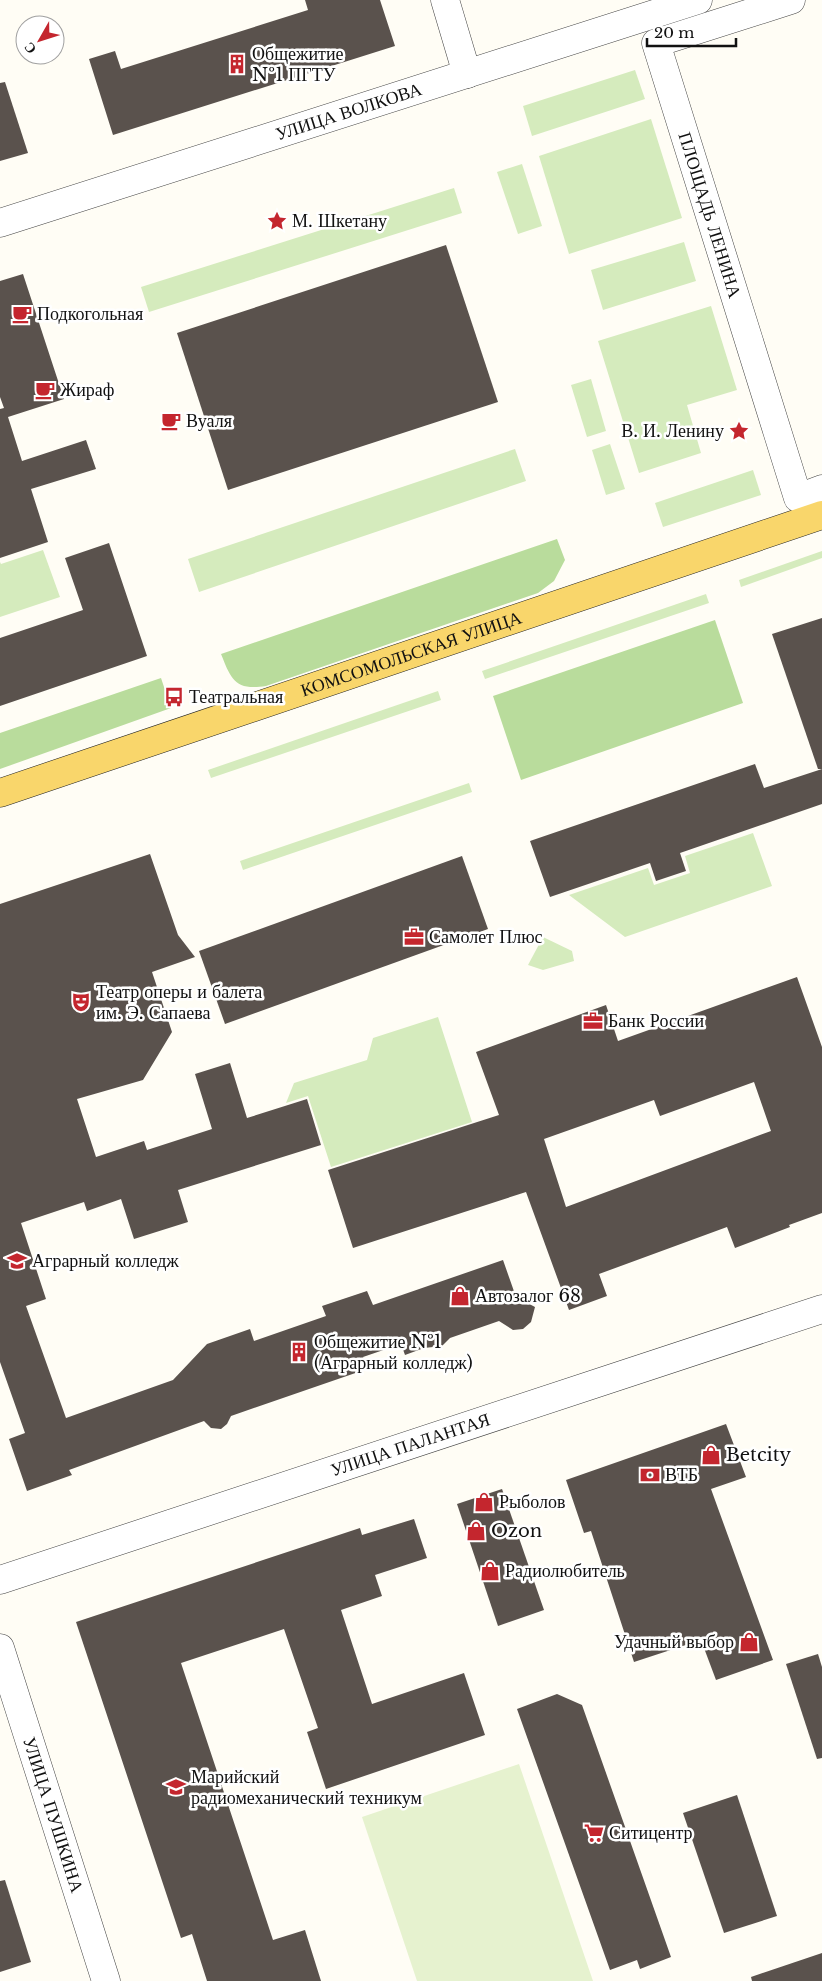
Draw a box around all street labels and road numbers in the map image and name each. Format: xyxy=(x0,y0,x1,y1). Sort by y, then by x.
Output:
street label: УЛИЦА ВОЛКОВА xyxy=(273,78,424,145)
street label: ПЛОЩАДЬ ЛЕНИНА xyxy=(674,130,746,301)
street label: КОМСОМОЛЬСКАЯ УЛИЦА xyxy=(298,606,525,702)
street label: УЛИЦА ПАЛАНТАЯ xyxy=(328,1408,493,1481)
street label: УЛИЦА ПУШКИНА xyxy=(18,1734,88,1895)

